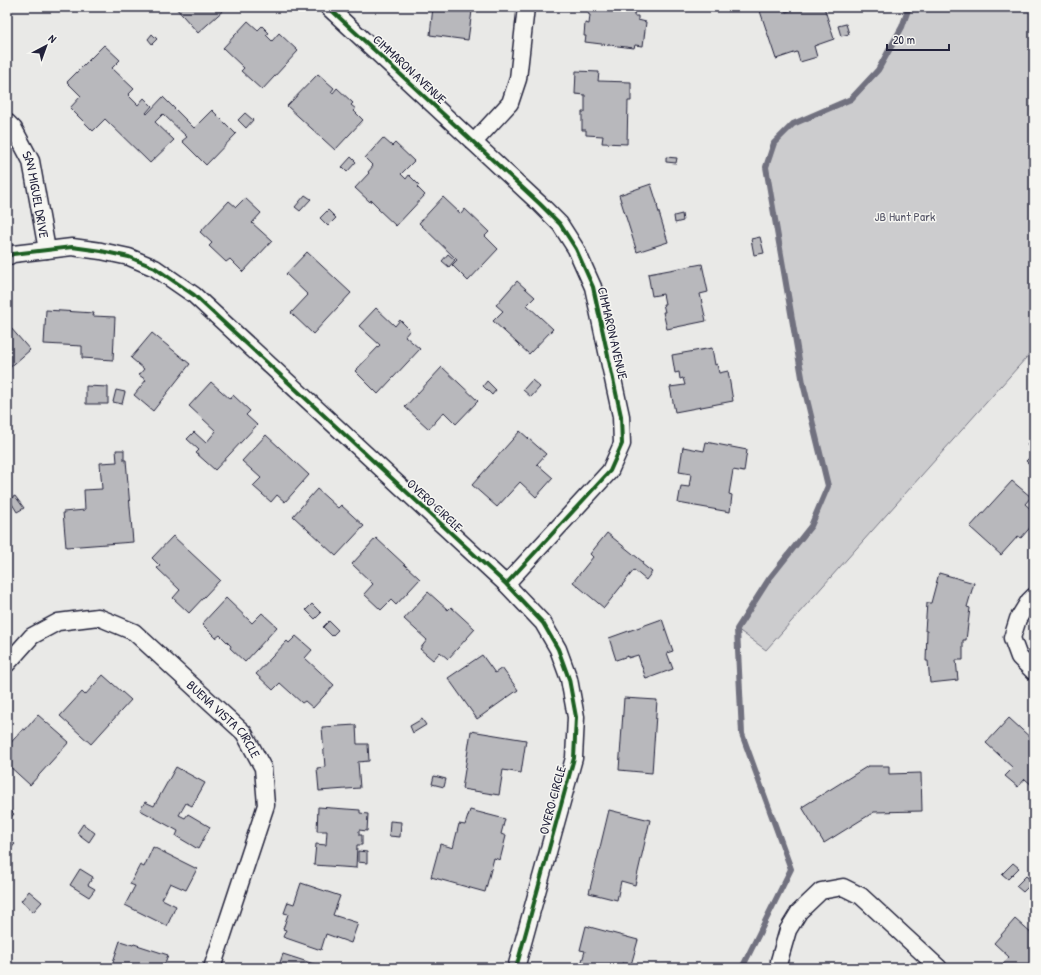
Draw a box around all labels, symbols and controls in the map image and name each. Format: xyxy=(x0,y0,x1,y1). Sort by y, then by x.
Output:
north arrow xyxy=(26,26,66,66)
scale bar xyxy=(887,26,949,52)
street label: CIMMARON AVENUE xyxy=(369,30,451,108)
text: N xyxy=(46,31,59,46)
text: 20 m xyxy=(893,31,915,48)
street label: SAN MIGUEL DRIVE xyxy=(18,148,54,240)
park label: JB Hunt Park xyxy=(875,207,936,225)
street label: CIMMARON AVENUE xyxy=(594,285,632,381)
street label: OVERO CIRCLE xyxy=(403,474,467,536)
street label: BUENA VISTA CIRCLE xyxy=(183,676,265,761)
street label: OVERO CIRCLE xyxy=(534,764,570,836)

